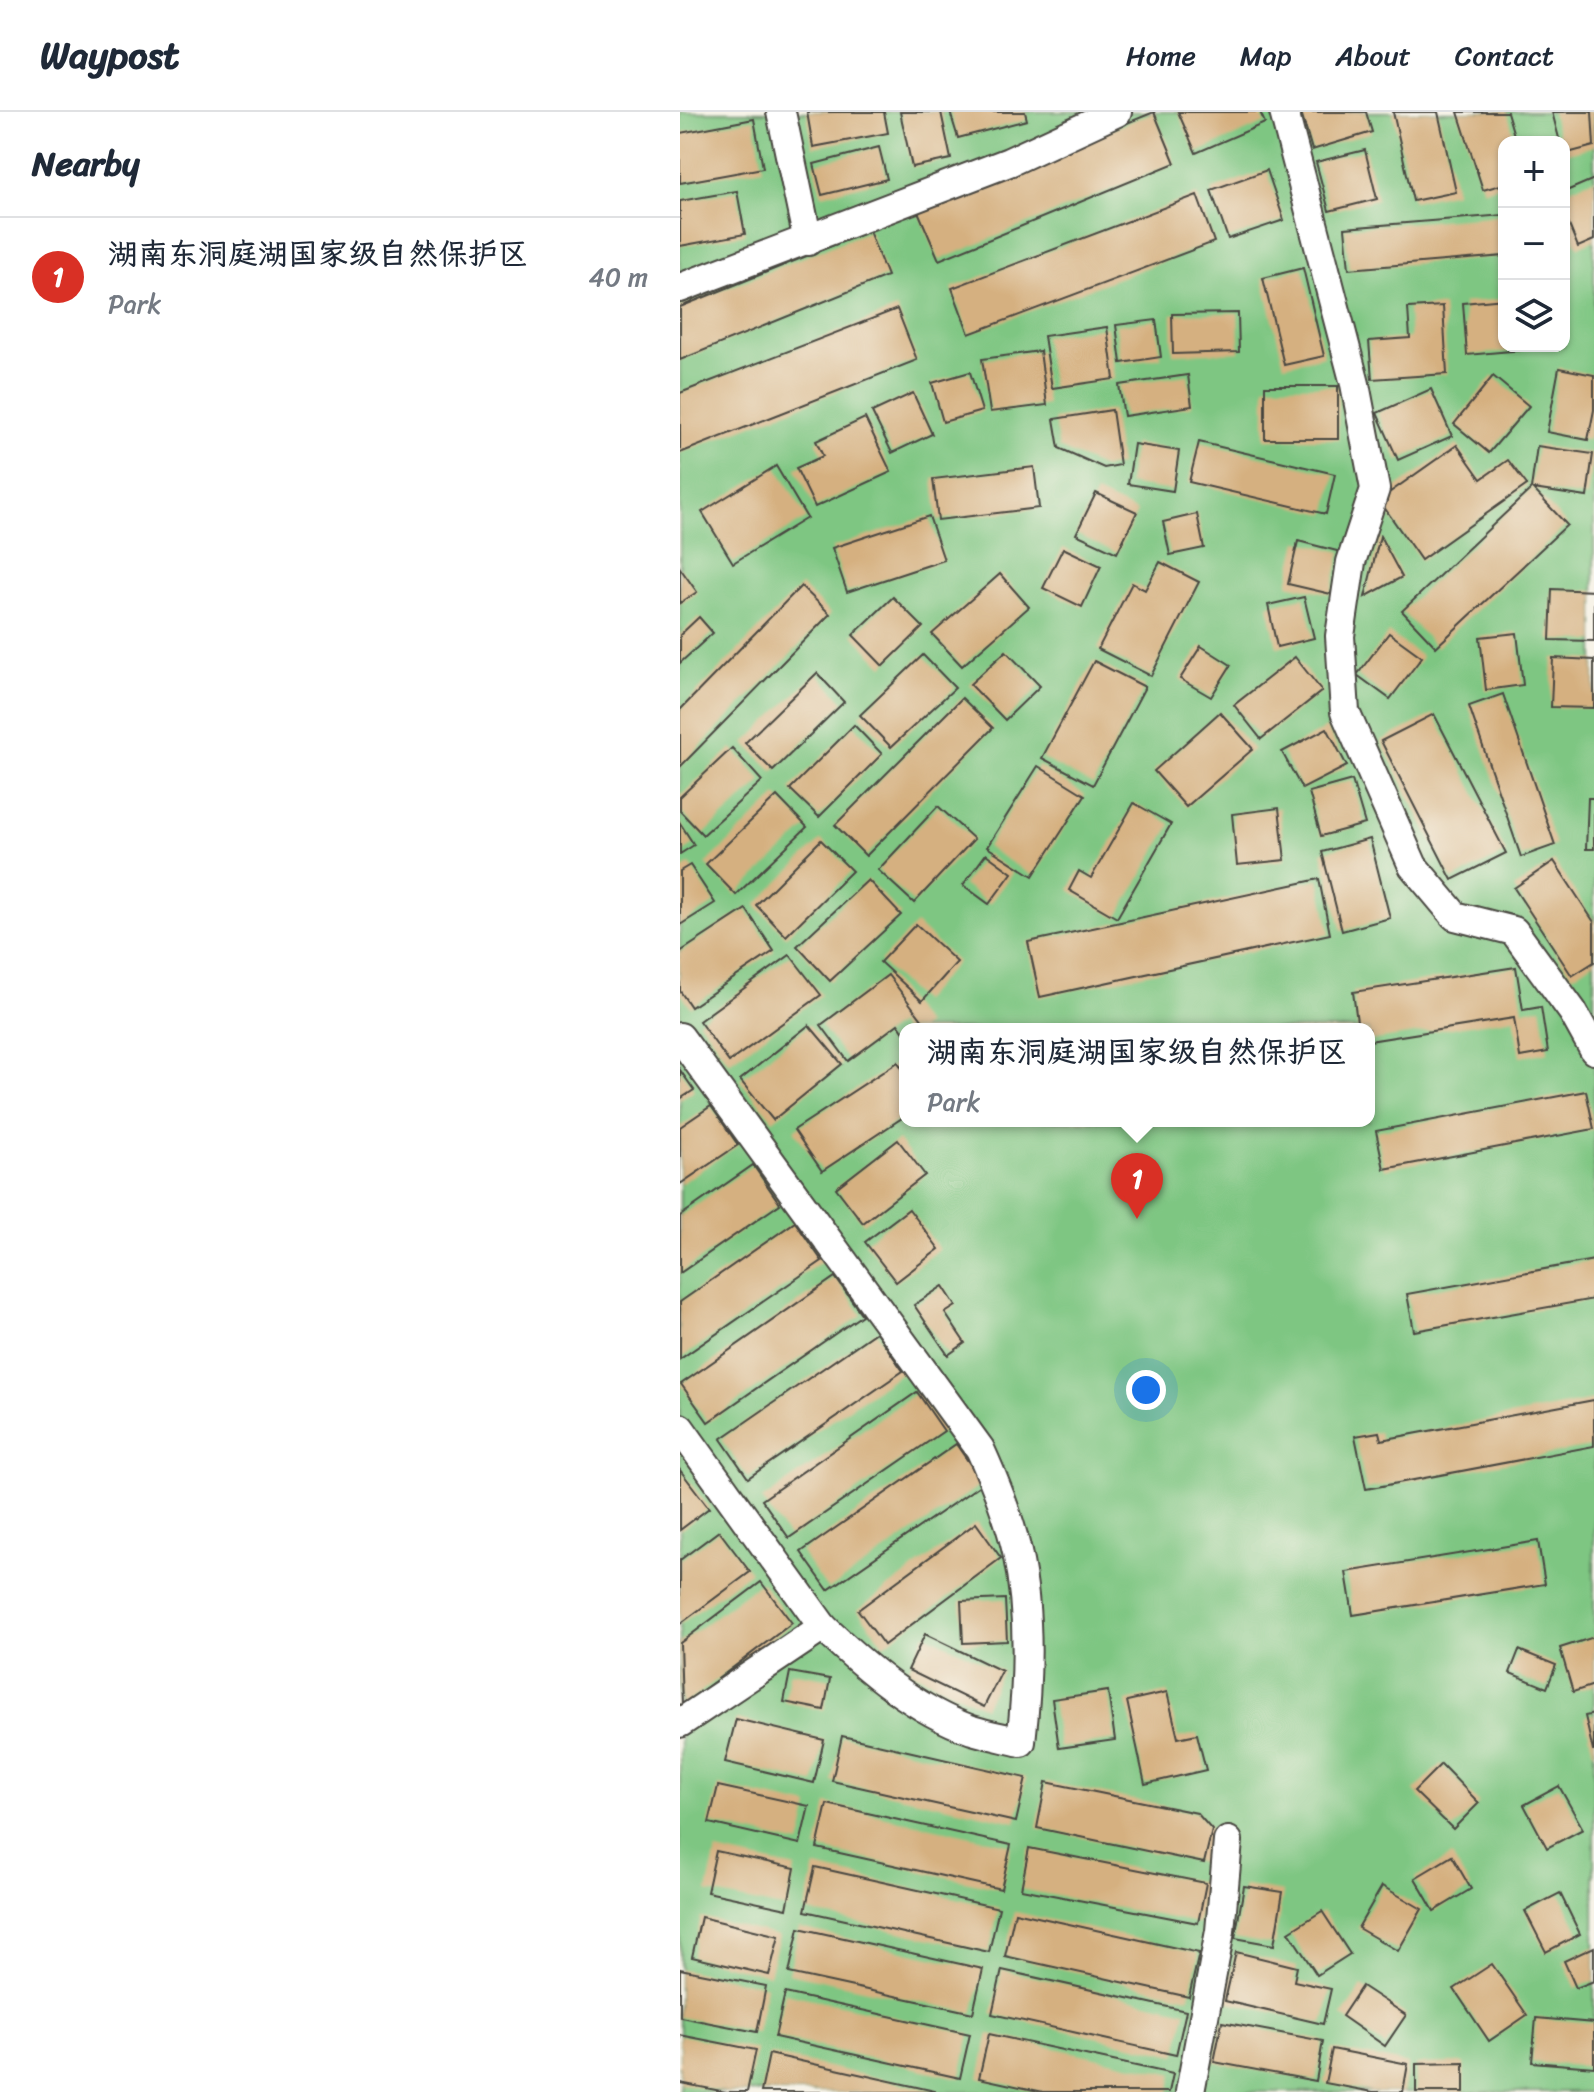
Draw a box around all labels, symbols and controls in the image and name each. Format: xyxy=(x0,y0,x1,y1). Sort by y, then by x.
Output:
text: Waypost xyxy=(40,22,180,89)
text: Home xyxy=(1126,31,1196,80)
text: Map xyxy=(1240,31,1291,80)
text: About xyxy=(1335,31,1411,80)
text: Contact xyxy=(1455,31,1554,80)
text: Nearby xyxy=(32,134,140,194)
map controls xyxy=(1498,136,1570,352)
button: + xyxy=(1498,136,1570,208)
button: − xyxy=(1498,208,1570,280)
text: 湖南东洞庭湖国家级自然保护区 xyxy=(108,227,528,281)
text: 1 xyxy=(52,254,64,300)
text: 40 m xyxy=(589,254,648,300)
button: layers xyxy=(1498,280,1570,352)
text: Park xyxy=(108,281,161,327)
popup xyxy=(899,1023,1375,1127)
text: 湖南东洞庭湖国家级自然保护区 xyxy=(927,1025,1347,1079)
text: Park xyxy=(927,1079,980,1125)
pin: 1 xyxy=(1111,1153,1163,1219)
your location xyxy=(1126,1370,1166,1410)

